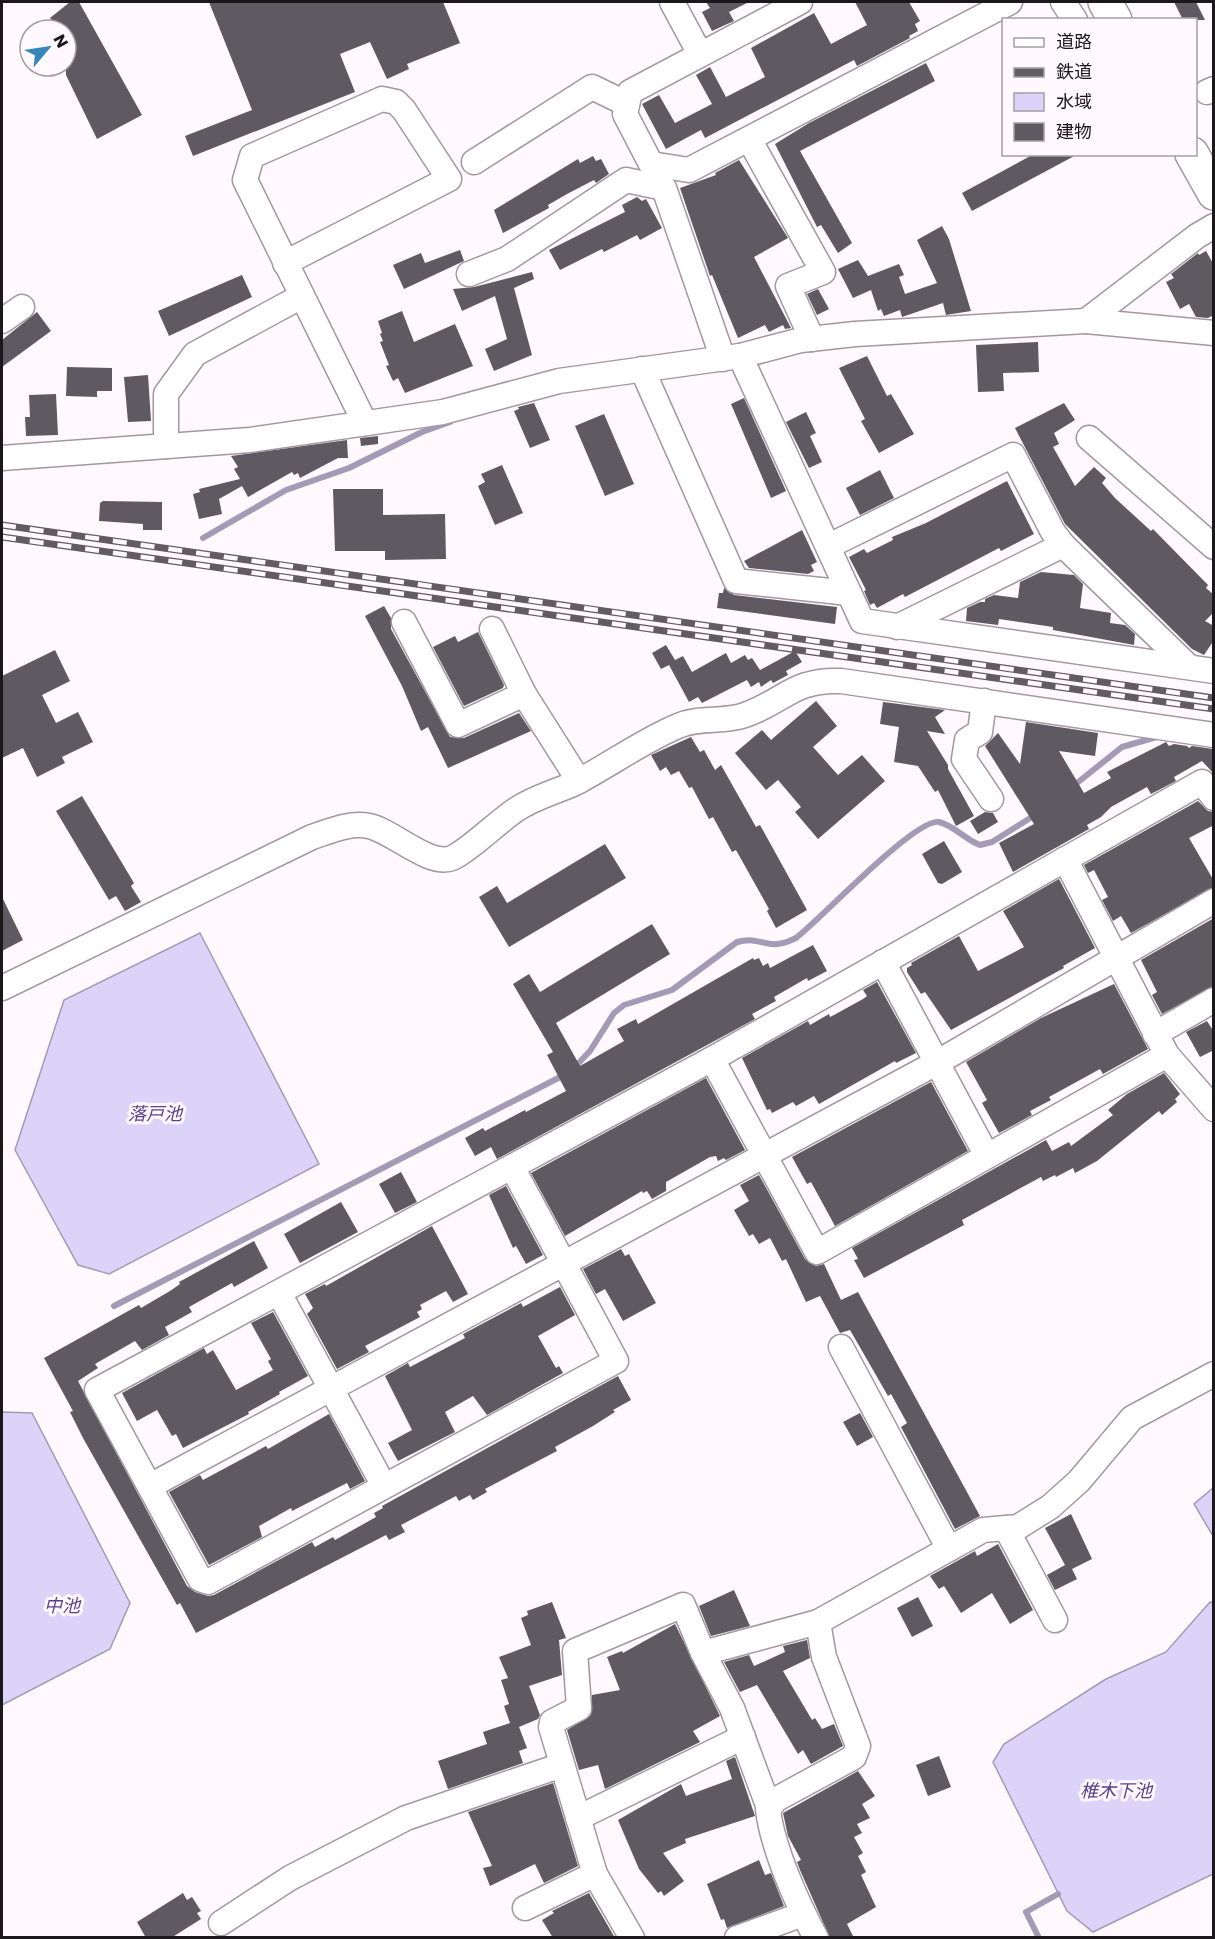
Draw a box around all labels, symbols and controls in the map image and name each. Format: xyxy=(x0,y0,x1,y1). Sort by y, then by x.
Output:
north arrow xyxy=(18,18,78,78)
legend xyxy=(1002,18,1197,156)
text: 道路 xyxy=(1056,29,1092,54)
text: N xyxy=(48,30,74,52)
text: 鉄道 xyxy=(1056,59,1092,84)
text: 水域 xyxy=(1056,89,1092,114)
text: 建物 xyxy=(1056,119,1092,144)
water label: 落戸池 xyxy=(128,1101,184,1126)
water label: 中池 xyxy=(44,1593,82,1618)
water label: 椎木下池 xyxy=(1080,1778,1154,1803)

